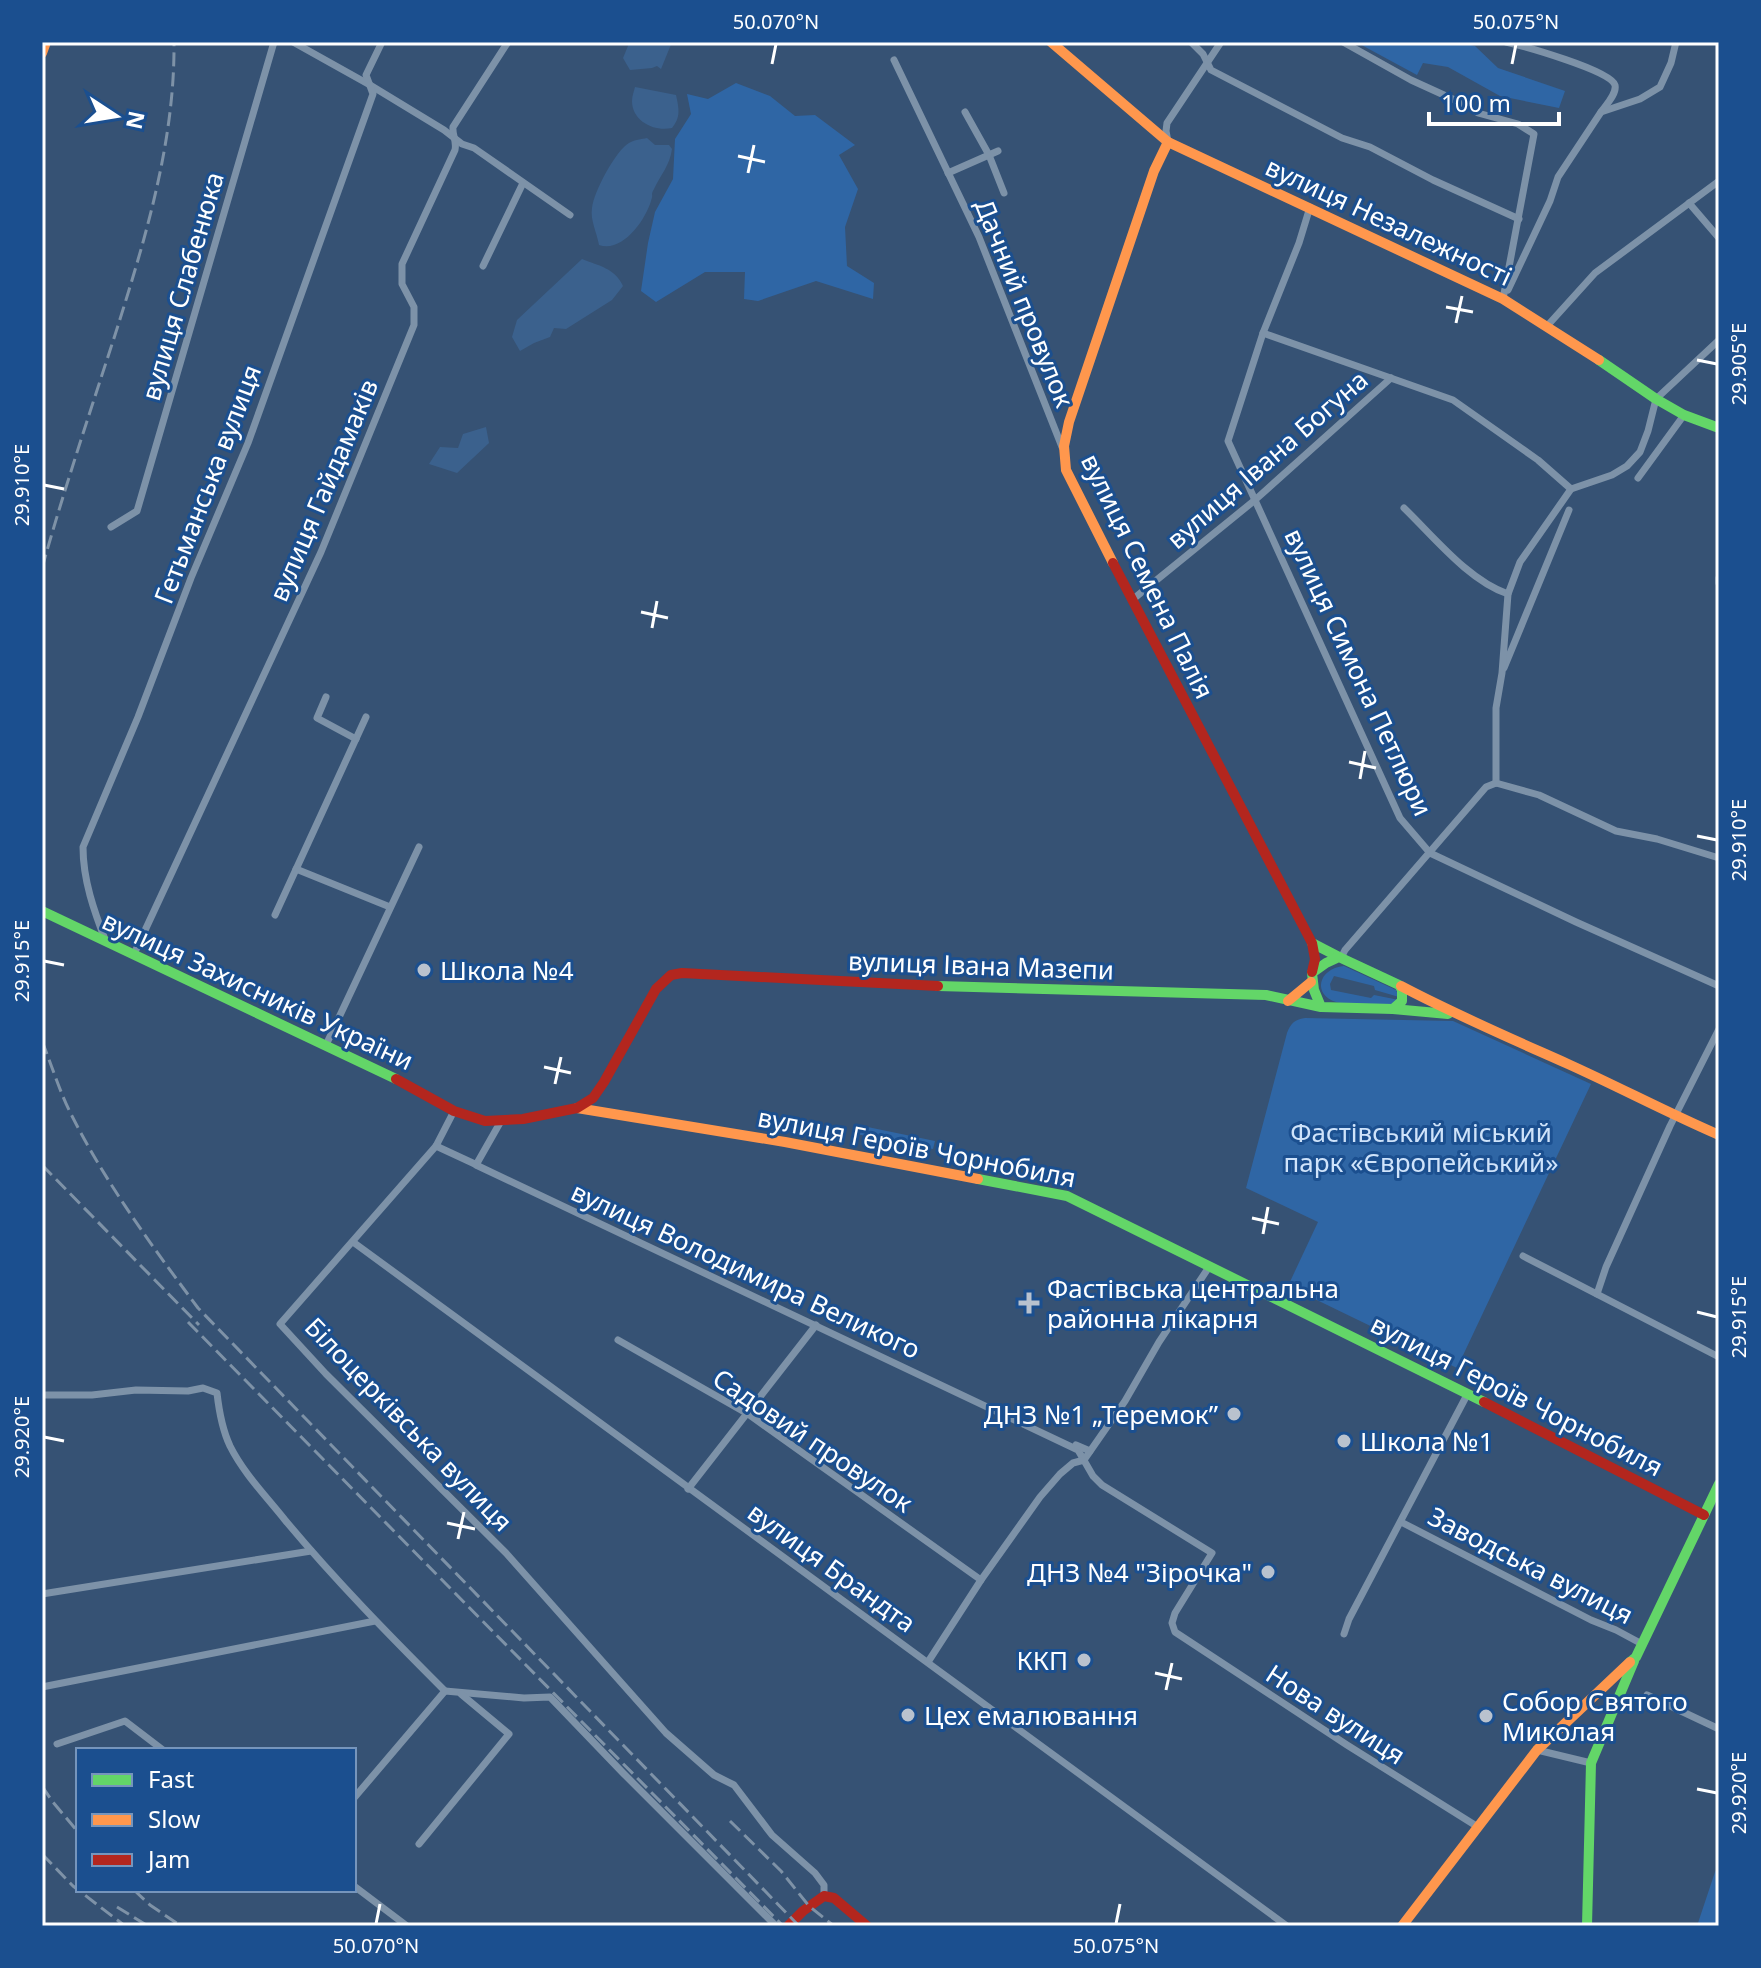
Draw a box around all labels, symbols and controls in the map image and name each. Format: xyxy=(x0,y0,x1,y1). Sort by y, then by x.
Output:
text: 50.070°N xyxy=(733,8,819,35)
text: 50.075°N xyxy=(1473,8,1559,35)
north arrow xyxy=(76,76,156,156)
scale bar xyxy=(1429,76,1559,126)
text: 100 m xyxy=(1441,86,1511,119)
text: N xyxy=(120,108,153,132)
street label: вулиця Незалежності xyxy=(1260,148,1518,294)
street label: вулиця Слабенюка xyxy=(132,168,232,404)
street label: Дачний провулок xyxy=(967,194,1083,413)
text: 29.905°E xyxy=(1725,323,1752,405)
street label: Гетьманська вулиця xyxy=(145,359,269,609)
street label: вулиця Івана Богуна xyxy=(1159,362,1375,556)
street label: вулиця Гайдамаків xyxy=(260,373,386,607)
text: 29.910°E xyxy=(8,444,35,526)
street label: вулиця Семена Палія xyxy=(1073,448,1223,704)
street label: вулиця Симона Петлюри xyxy=(1276,522,1442,822)
text: 29.910°E xyxy=(1725,799,1752,881)
street label: вулиця Захисників України xyxy=(97,902,419,1078)
text: 29.915°E xyxy=(8,920,35,1002)
street label: вулиця Івана Мазепи xyxy=(847,942,1115,988)
place label: Школа №4 xyxy=(440,952,574,988)
marker: Школа №4 xyxy=(415,961,433,979)
street label: вулиця Героїв Чорнобиля xyxy=(755,1098,1079,1196)
park label: Фастівський міський парк «Європейський» xyxy=(1284,1114,1558,1180)
street label: вулиця Володимира Великого xyxy=(566,1173,926,1367)
place label: Фастівська центральна районна лікарня xyxy=(1047,1270,1339,1336)
text: 29.915°E xyxy=(1725,1276,1752,1358)
marker: Фастівська центральна районна лікарня xyxy=(1018,1292,1040,1314)
street label: вулиця Героїв Чорнобиля xyxy=(1365,1306,1669,1484)
street label: Білоцерківська вулиця xyxy=(297,1309,521,1539)
street label: Садовий провулок xyxy=(706,1360,920,1520)
text: 29.920°E xyxy=(8,1396,35,1478)
place label: ДНЗ №1 „Теремок” xyxy=(984,1396,1219,1432)
marker: ДНЗ №1 „Теремок” xyxy=(1225,1405,1243,1423)
place label: Школа №1 xyxy=(1360,1423,1494,1459)
marker: Школа №1 xyxy=(1335,1432,1353,1450)
street label: вулиця Брандта xyxy=(741,1494,923,1640)
street label: Заводська вулиця xyxy=(1422,1498,1640,1632)
place label: ДНЗ №4 "Зірочка" xyxy=(1027,1554,1252,1590)
marker: ДНЗ №4 "Зірочка" xyxy=(1259,1563,1277,1581)
place label: ККП xyxy=(1016,1642,1068,1678)
marker: ККП xyxy=(1075,1651,1093,1669)
street label: Нова вулиця xyxy=(1259,1656,1413,1772)
place label: Собор Святого Миколая xyxy=(1502,1683,1688,1749)
place label: Цех емалювання xyxy=(924,1697,1138,1733)
marker: Цех емалювання xyxy=(899,1706,917,1724)
marker: Собор Святого Миколая xyxy=(1477,1707,1495,1725)
legend xyxy=(76,1748,356,1892)
text: 29.920°E xyxy=(1725,1752,1752,1834)
text: Fast xyxy=(148,1762,194,1795)
text: Slow xyxy=(148,1802,200,1835)
text: Jam xyxy=(146,1842,190,1875)
text: 50.070°N xyxy=(333,1932,419,1959)
text: 50.075°N xyxy=(1073,1932,1159,1959)

